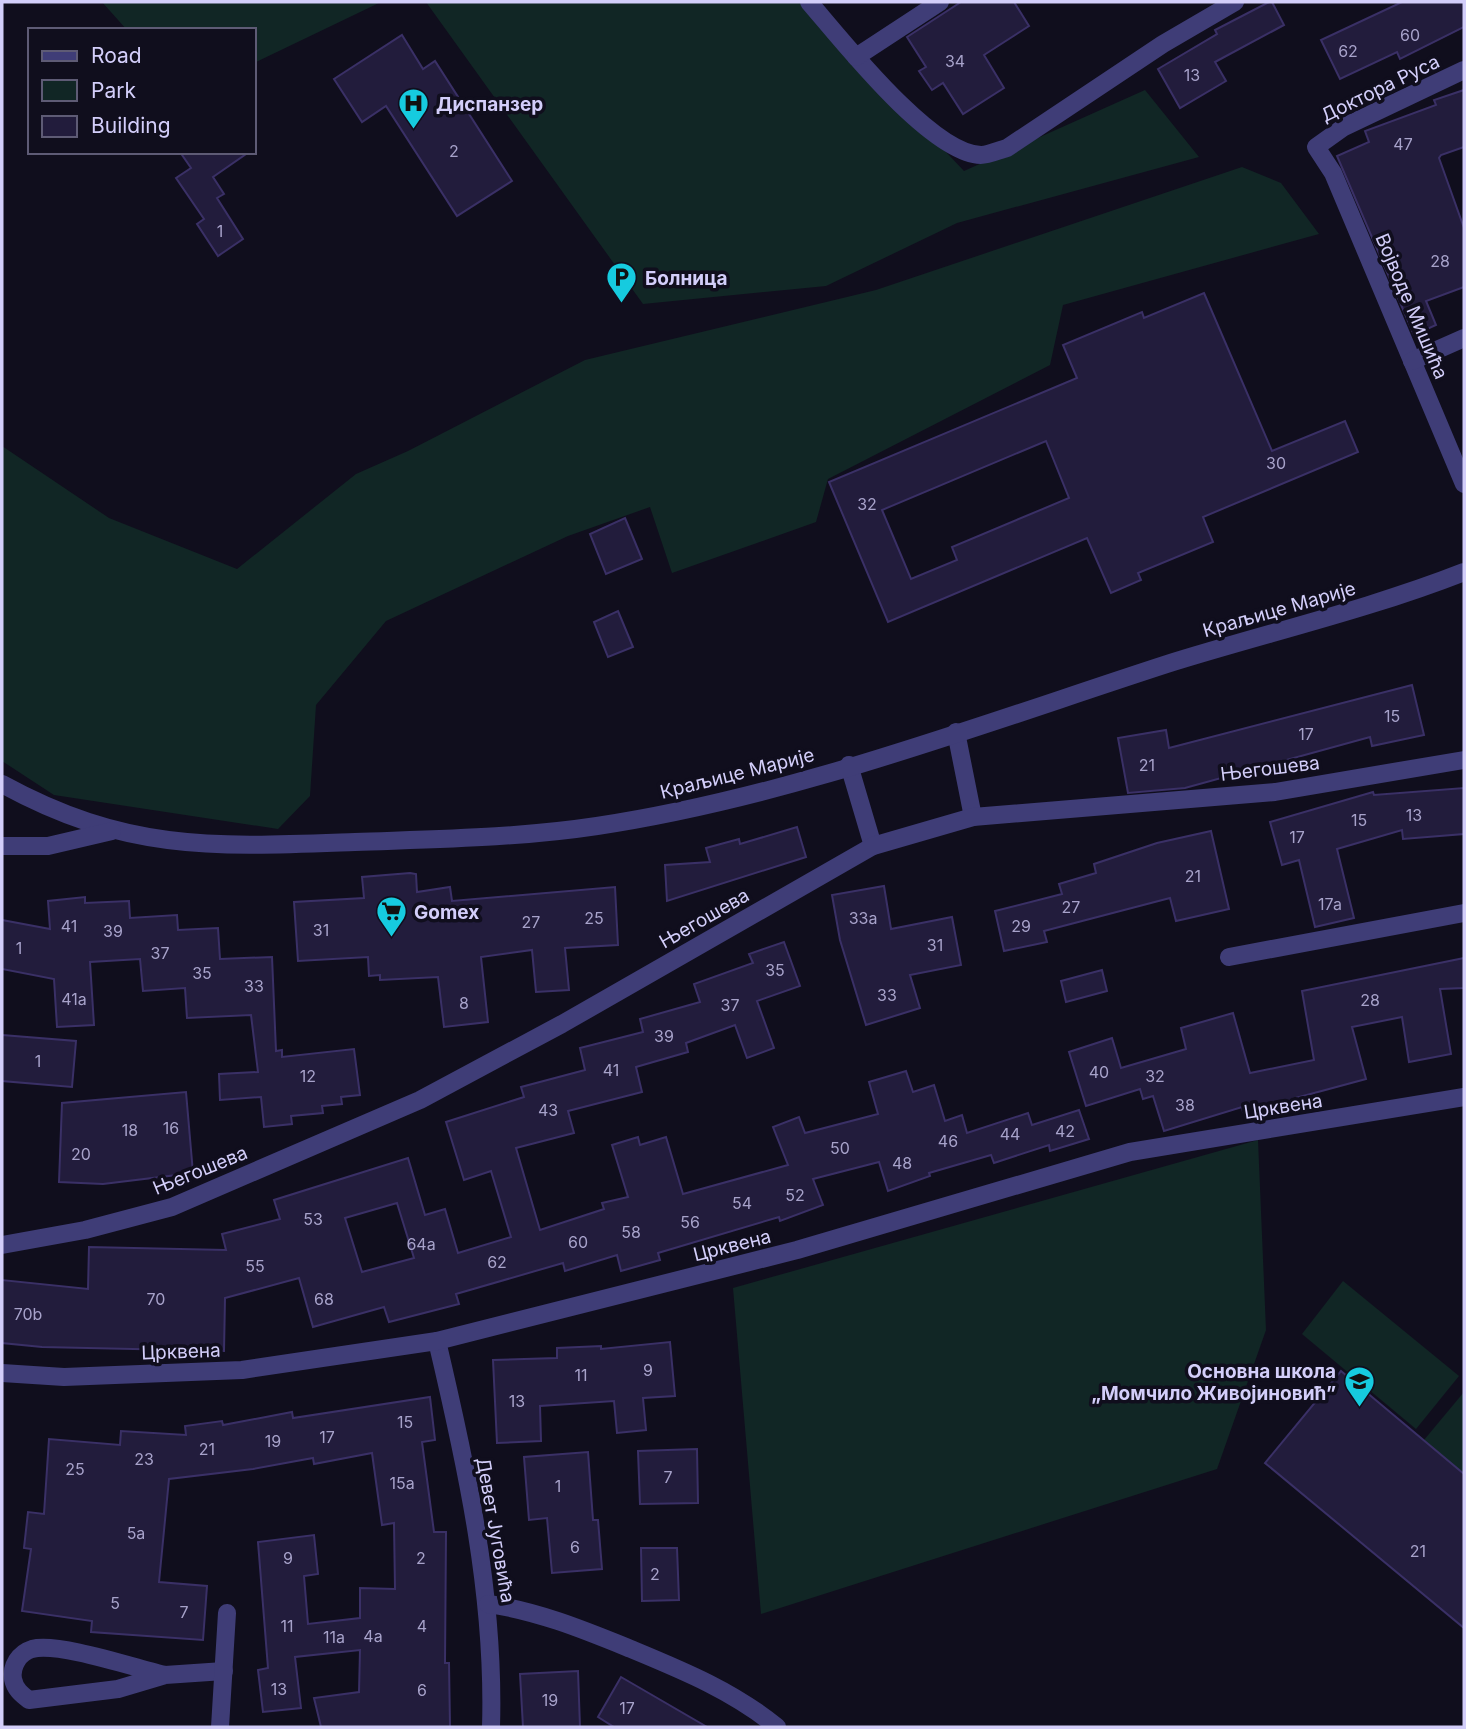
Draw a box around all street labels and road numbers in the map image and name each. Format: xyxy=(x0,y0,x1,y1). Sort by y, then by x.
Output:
street label: Доктора Руса xyxy=(1317,50,1443,127)
street label: Војводе Мишића xyxy=(1370,230,1453,383)
street label: Краљице Марије xyxy=(1200,577,1358,642)
street label: Краљице Марије xyxy=(658,743,817,804)
street label: Његошева xyxy=(1219,751,1321,786)
street label: Његошева xyxy=(655,883,753,953)
street label: Црквена xyxy=(1242,1089,1324,1124)
street label: Његошева xyxy=(150,1141,251,1200)
street label: Црквена xyxy=(691,1225,773,1266)
street label: Црквена xyxy=(141,1339,221,1364)
street label: Девет Југовића xyxy=(471,1455,520,1605)

